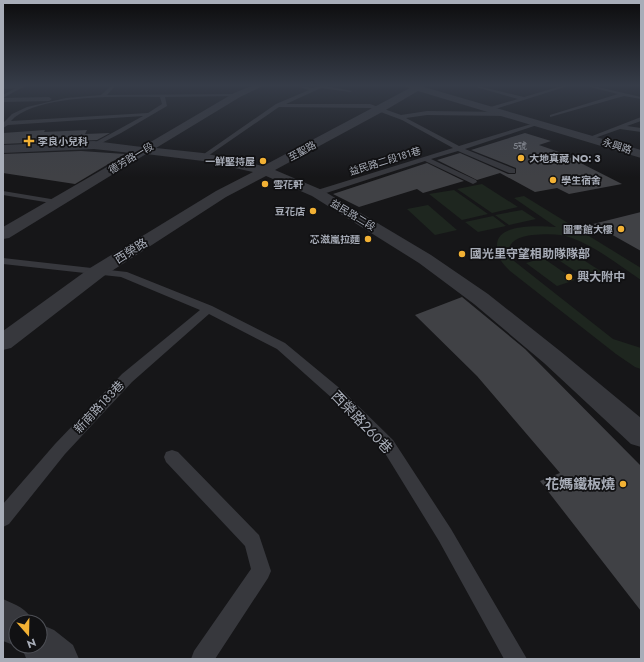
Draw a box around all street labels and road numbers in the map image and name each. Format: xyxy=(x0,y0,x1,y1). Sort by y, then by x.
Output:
street label: 永興路 xyxy=(600,134,634,158)
street label: 至聖路 xyxy=(285,137,319,165)
street label: 德芳路一段 xyxy=(106,139,156,177)
street label: 益民路二段181巷 xyxy=(347,143,423,179)
street label: 益民路二段 xyxy=(328,196,378,234)
street label: 西榮路 xyxy=(111,234,151,268)
street label: 新南路183巷 xyxy=(70,377,128,437)
street label: 西榮路260巷 xyxy=(327,386,397,458)

